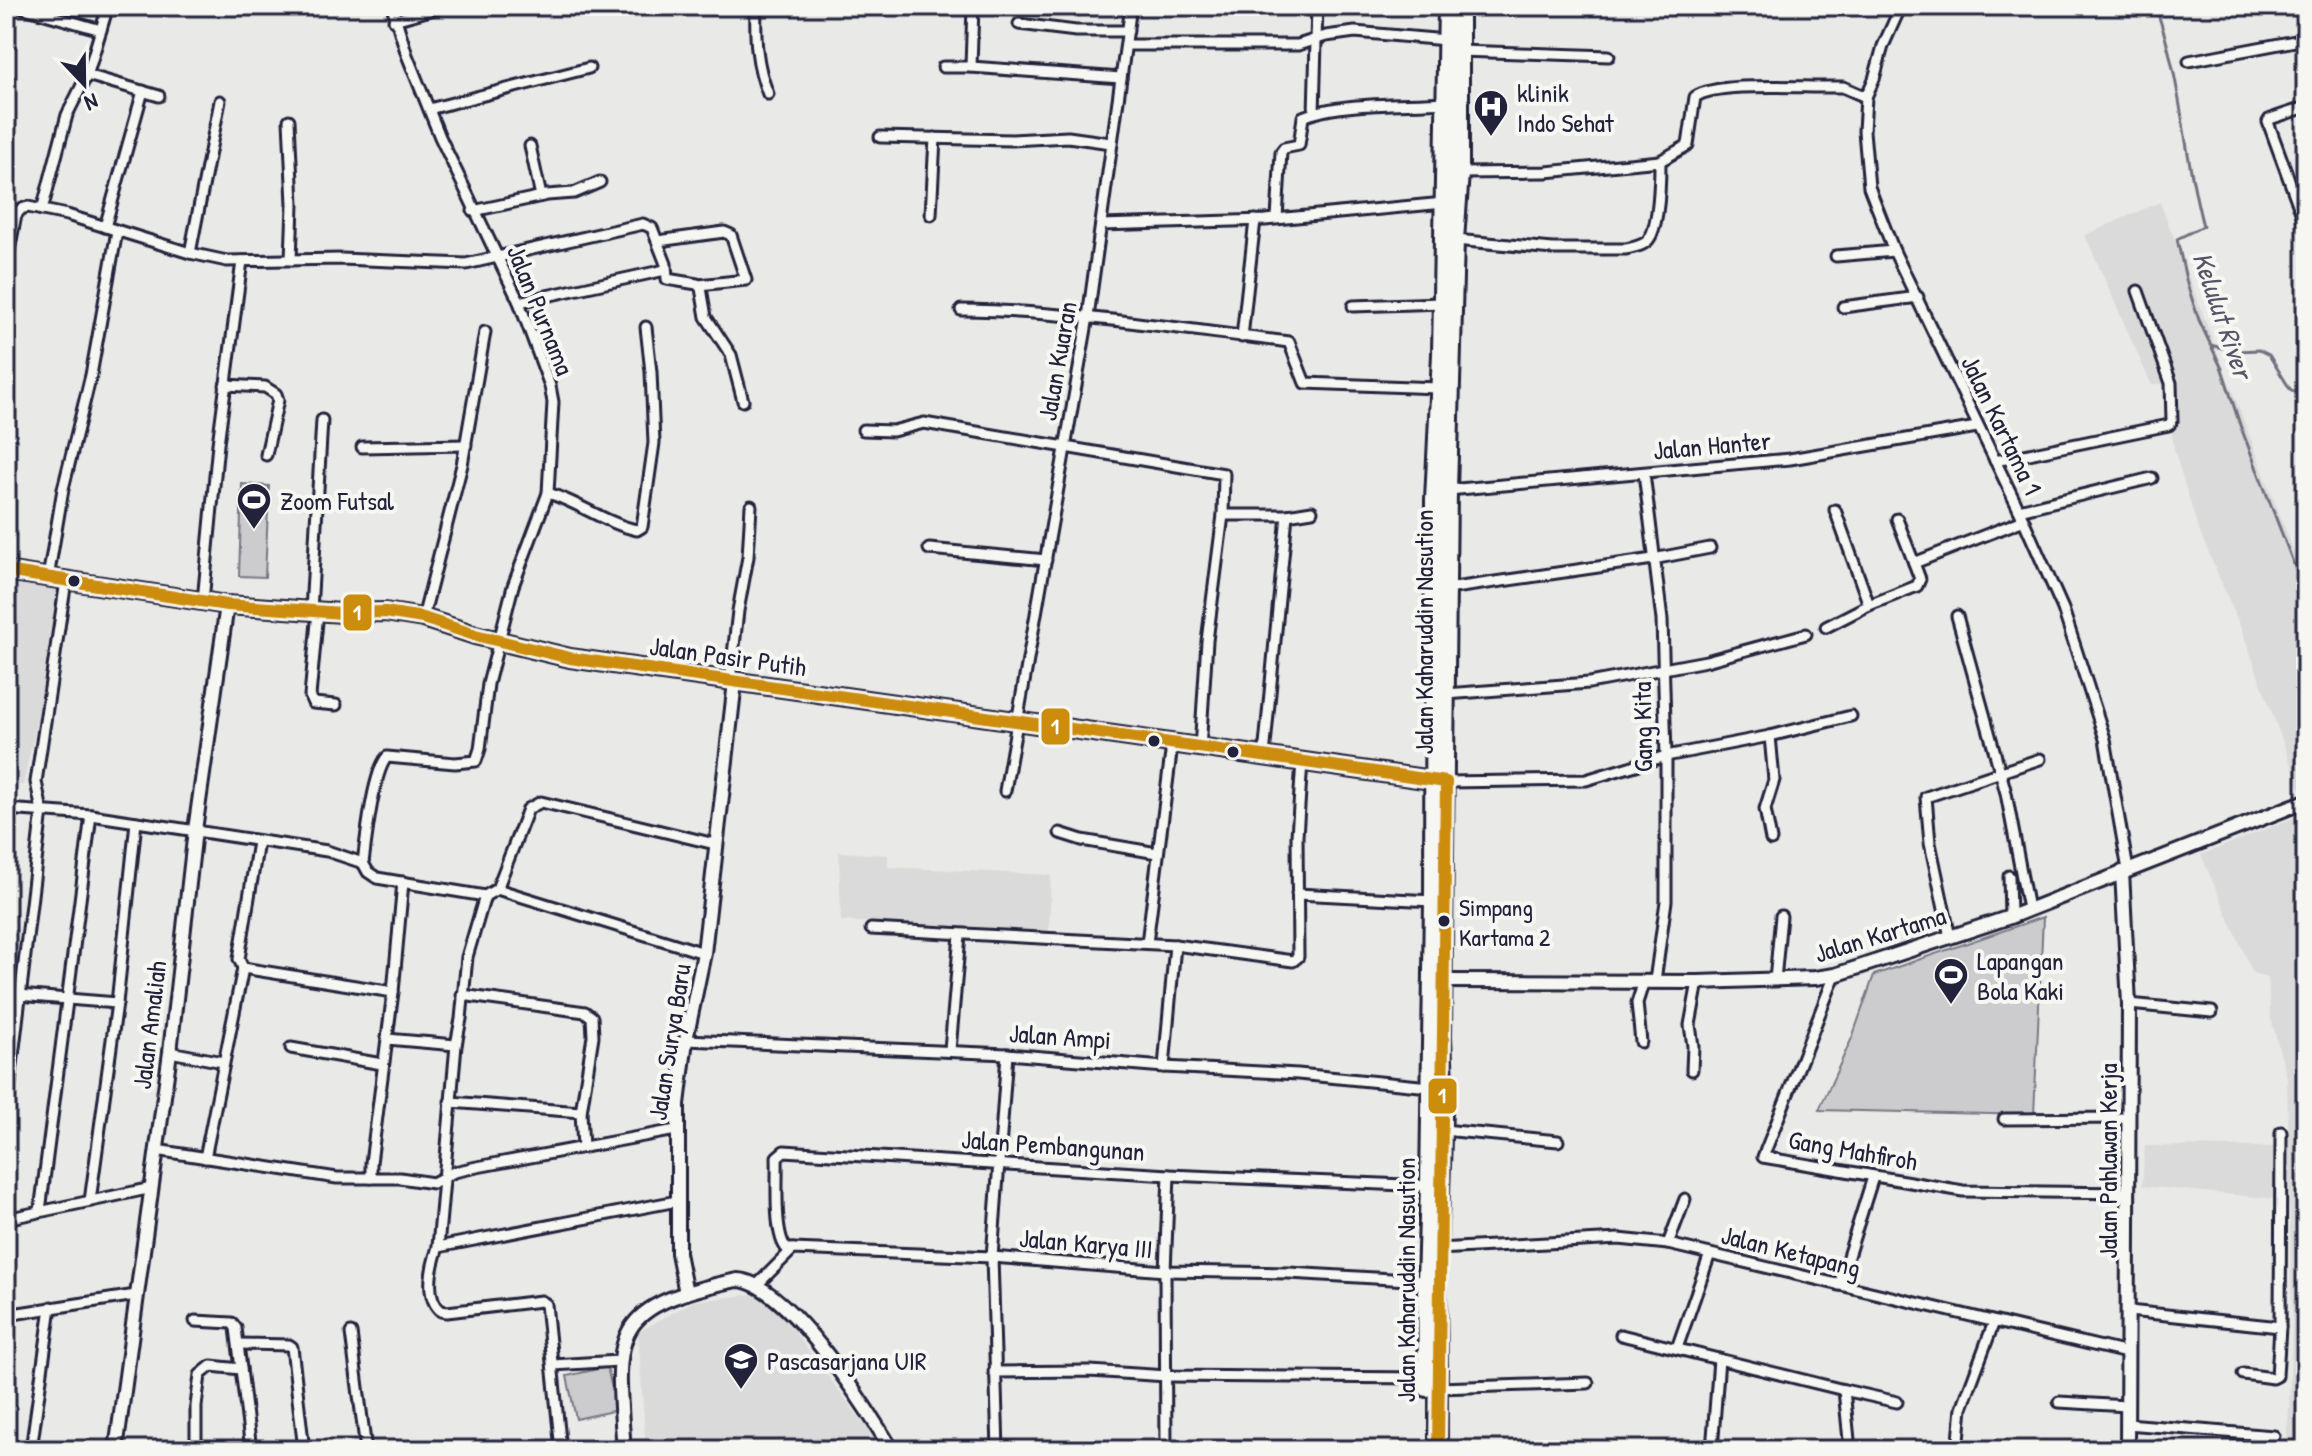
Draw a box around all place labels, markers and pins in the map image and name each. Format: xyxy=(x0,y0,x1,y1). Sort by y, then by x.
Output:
place label: klinik Indo Sehat xyxy=(1517,75,1615,140)
hospital icon: klinik Indo Sehat xyxy=(1472,88,1510,138)
sports icon: Zoom Futsal xyxy=(235,481,273,531)
place label: Zoom Futsal xyxy=(280,483,394,518)
unlabelled marker xyxy=(66,573,82,589)
unlabelled marker xyxy=(1146,733,1162,749)
unlabelled marker xyxy=(1225,744,1241,760)
place label: Simpang Kartama 2 xyxy=(1459,891,1550,953)
marker: Simpang Kartama 2 xyxy=(1436,913,1452,929)
place label: Lapangan Bola Kaki xyxy=(1977,943,2064,1008)
sports icon: Lapangan Bola Kaki xyxy=(1932,956,1970,1006)
school or university icon: Pascasarjana UIR xyxy=(722,1341,760,1391)
place label: Pascasarjana UIR xyxy=(767,1343,927,1378)

